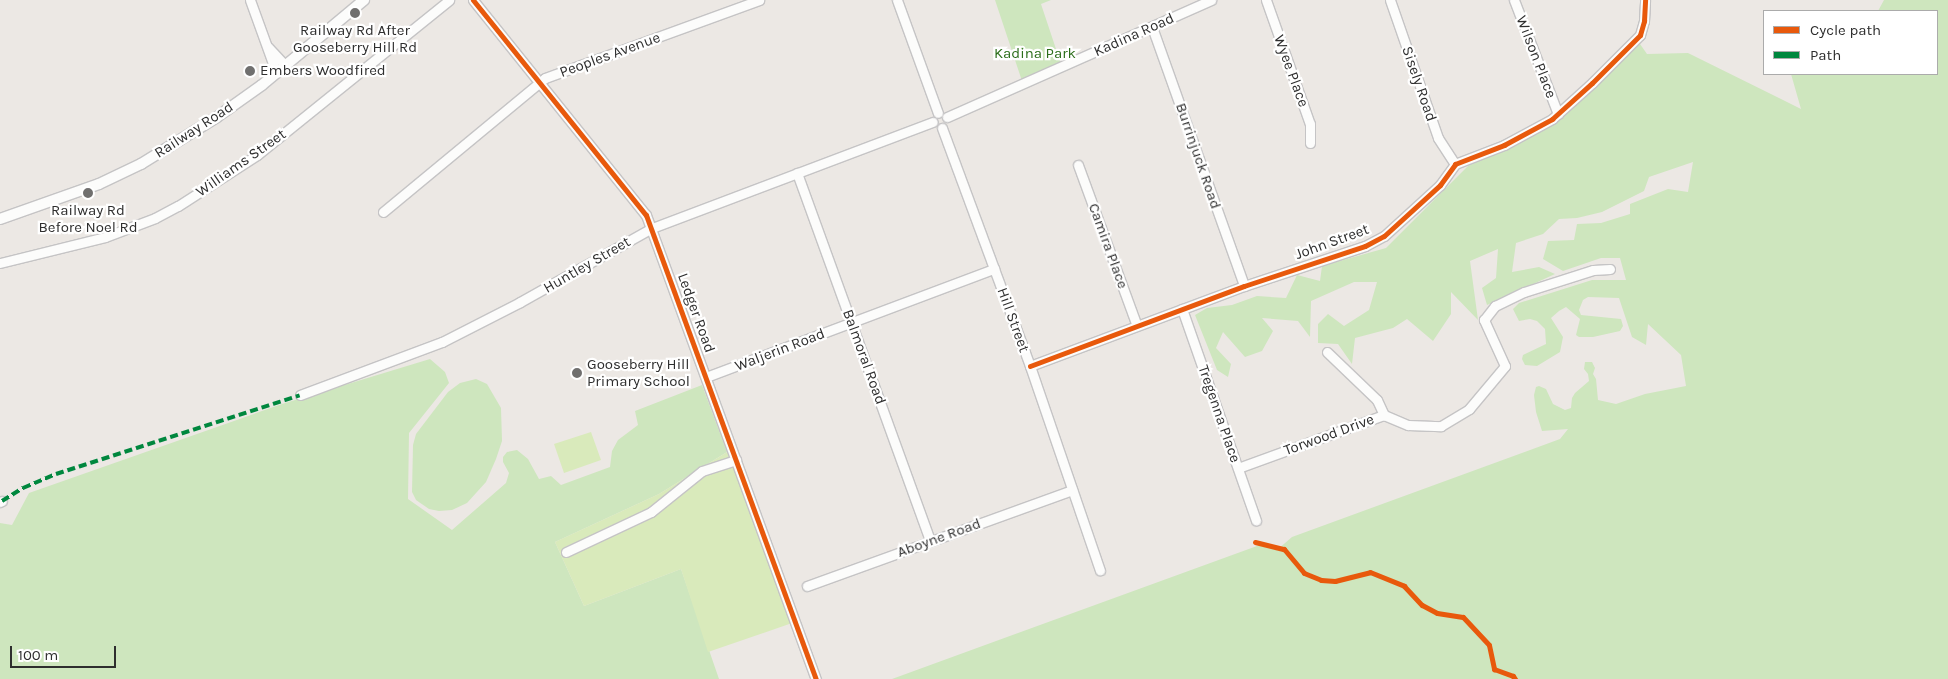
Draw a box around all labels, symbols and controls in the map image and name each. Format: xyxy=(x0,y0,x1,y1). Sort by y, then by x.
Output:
marker: Railway Rd After Gooseberry Hill Rd xyxy=(349,7,361,19)
street label: Kadina Road xyxy=(1091,9,1177,61)
legend xyxy=(1763,10,1938,75)
street label: Wilson Place xyxy=(1512,13,1560,101)
place label: Railway Rd After Gooseberry Hill Rd xyxy=(293,21,417,56)
text: Cycle path xyxy=(1810,21,1881,39)
street label: Peoples Avenue xyxy=(557,28,663,82)
street label: Wyee Place xyxy=(1270,32,1312,110)
street label: Sisely Road xyxy=(1398,44,1440,124)
park label: Kadina Park xyxy=(994,45,1076,63)
text: Path xyxy=(1810,46,1841,64)
place label: Embers Woodfired xyxy=(260,62,386,80)
marker: Embers Woodfired xyxy=(244,65,256,77)
street label: Railway Road xyxy=(151,98,237,162)
street label: Burrinjuck Road xyxy=(1171,101,1225,211)
street label: Williams Street xyxy=(193,125,289,201)
marker: Railway Rd Before Noel Rd xyxy=(82,187,94,199)
place label: Railway Rd Before Noel Rd xyxy=(38,201,138,236)
street label: Camira Place xyxy=(1084,201,1132,291)
street label: John Street xyxy=(1293,220,1371,264)
street label: Huntley Street xyxy=(540,233,634,297)
street label: Ledger Road xyxy=(673,271,719,355)
street label: Hill Street xyxy=(993,285,1033,355)
street label: Balmoral Road xyxy=(838,307,890,407)
street label: Waljerin Road xyxy=(733,325,827,375)
place label: Gooseberry Hill Primary School xyxy=(587,355,690,390)
street label: Tregenna Place xyxy=(1194,363,1244,465)
marker: Gooseberry Hill Primary School xyxy=(571,367,583,379)
street label: Torwood Drive xyxy=(1281,410,1377,460)
street label: Aboyne Road xyxy=(895,515,983,561)
scale bar xyxy=(12,636,119,668)
text: 100 m xyxy=(18,646,58,664)

